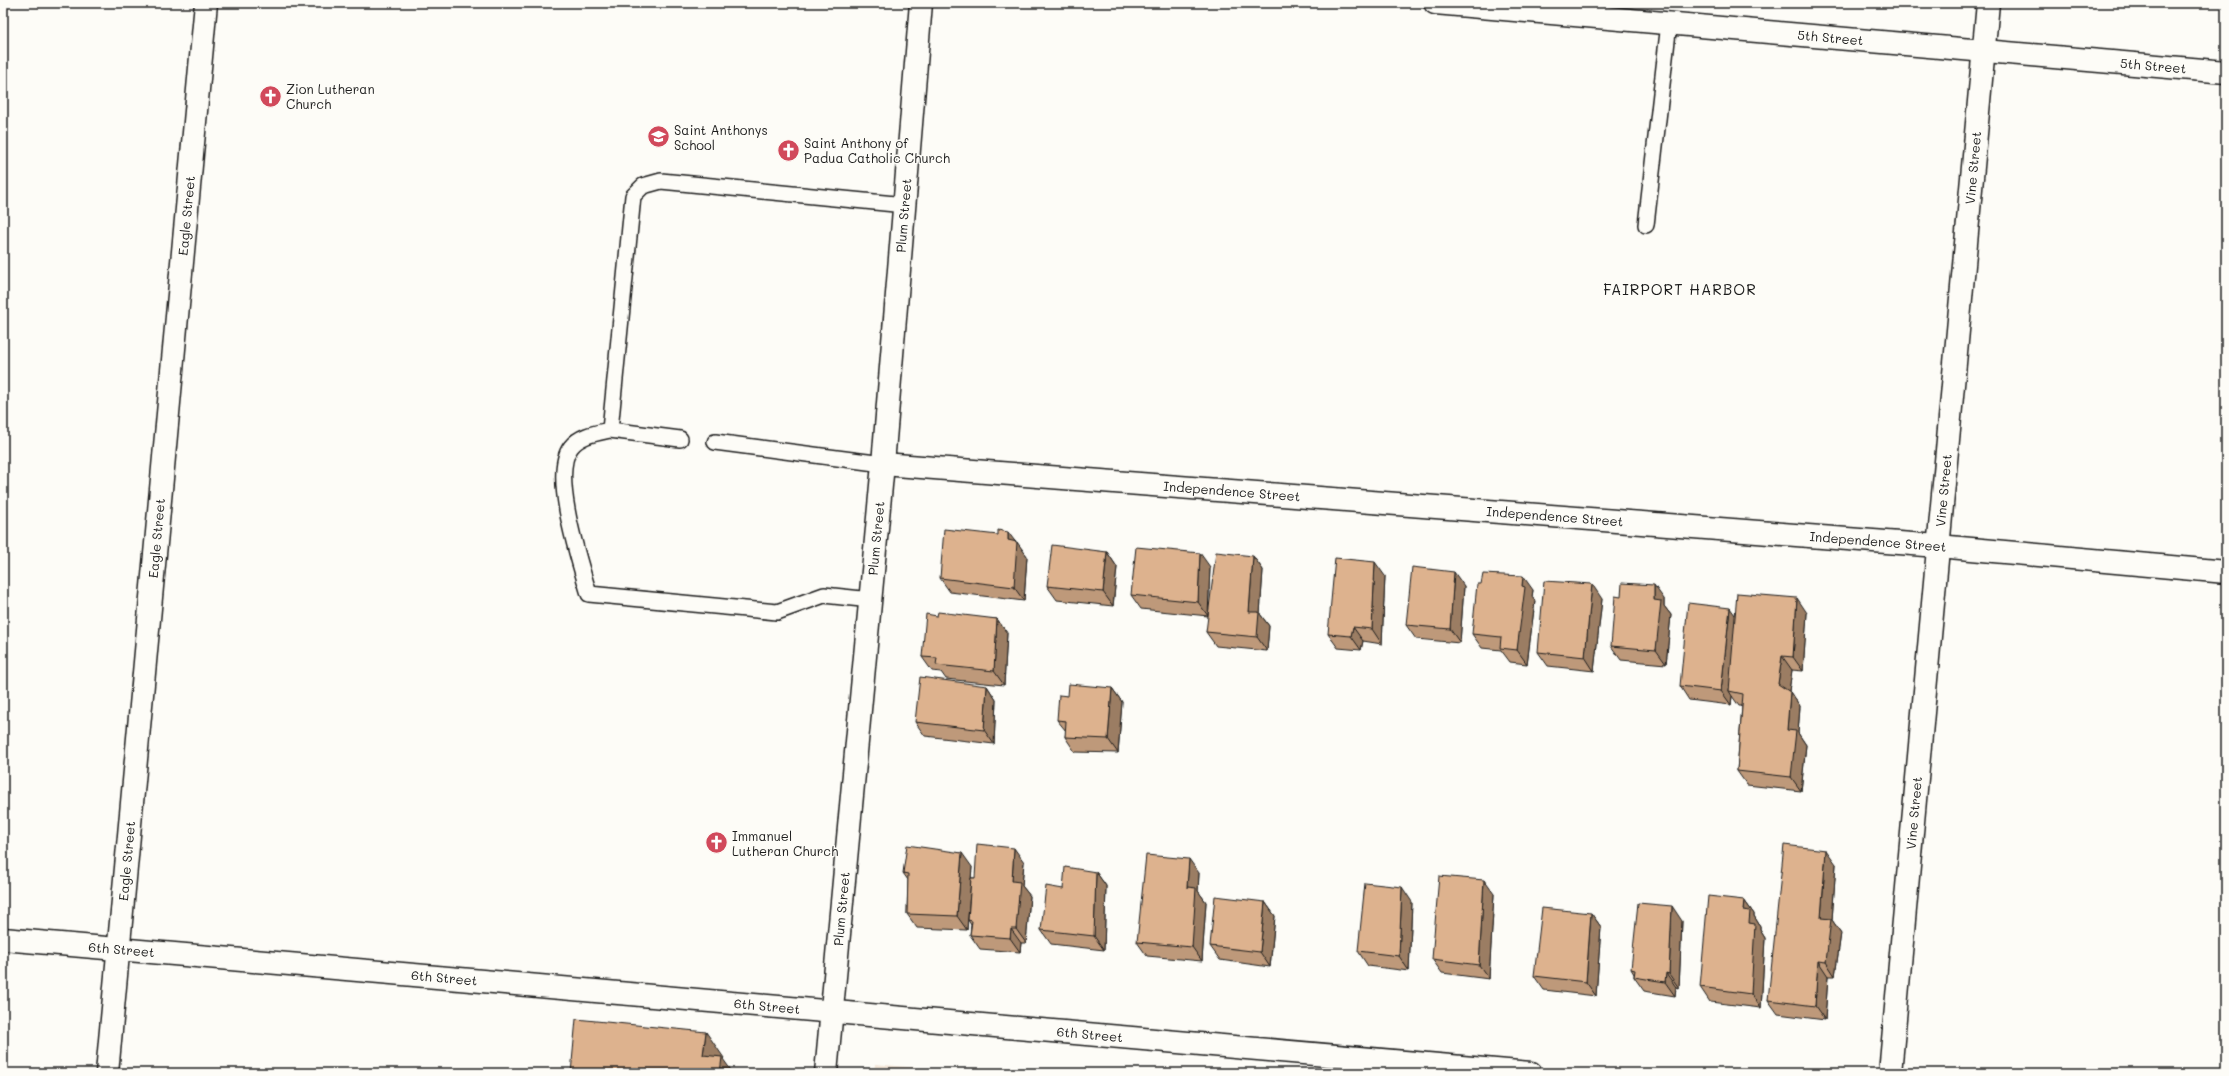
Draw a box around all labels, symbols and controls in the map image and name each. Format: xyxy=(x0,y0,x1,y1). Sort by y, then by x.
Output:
street label: 5th Street xyxy=(1797,26,1865,48)
street label: 5th Street xyxy=(2120,54,2187,77)
place label: Zion Lutheran Church xyxy=(286,80,375,112)
church icon: Zion Lutheran Church xyxy=(257,83,283,109)
place label: Saint Anthonys School xyxy=(674,121,768,153)
school or university icon: Saint Anthonys School xyxy=(646,124,672,150)
street label: Vine Street xyxy=(1961,130,1984,205)
place label: Saint Anthony of Padua Catholic Church xyxy=(804,134,950,166)
church icon: Saint Anthony of Padua Catholic Church xyxy=(775,137,801,163)
street label: Eagle Street xyxy=(174,175,198,256)
street label: Plum Street xyxy=(891,177,915,253)
district label: FAIRPORT HARBOR xyxy=(1603,279,1757,299)
street label: Vine Street xyxy=(1931,453,1955,528)
street label: Independence Street xyxy=(1163,477,1301,504)
street label: Eagle Street xyxy=(144,497,168,579)
street label: Plum Street xyxy=(864,500,887,576)
street label: Independence Street xyxy=(1486,502,1624,530)
street label: Independence Street xyxy=(1809,527,1948,555)
street label: Vine Street xyxy=(1902,776,1925,850)
street label: Eagle Street xyxy=(114,820,138,902)
place label: Immanuel Lutheran Church xyxy=(732,827,838,859)
church icon: Immanuel Lutheran Church xyxy=(703,830,729,856)
street label: Plum Street xyxy=(829,871,853,946)
street label: 6th Street xyxy=(88,938,156,960)
street label: 6th Street xyxy=(410,966,479,989)
street label: 6th Street xyxy=(733,994,801,1017)
street label: 6th Street xyxy=(1056,1022,1124,1045)

